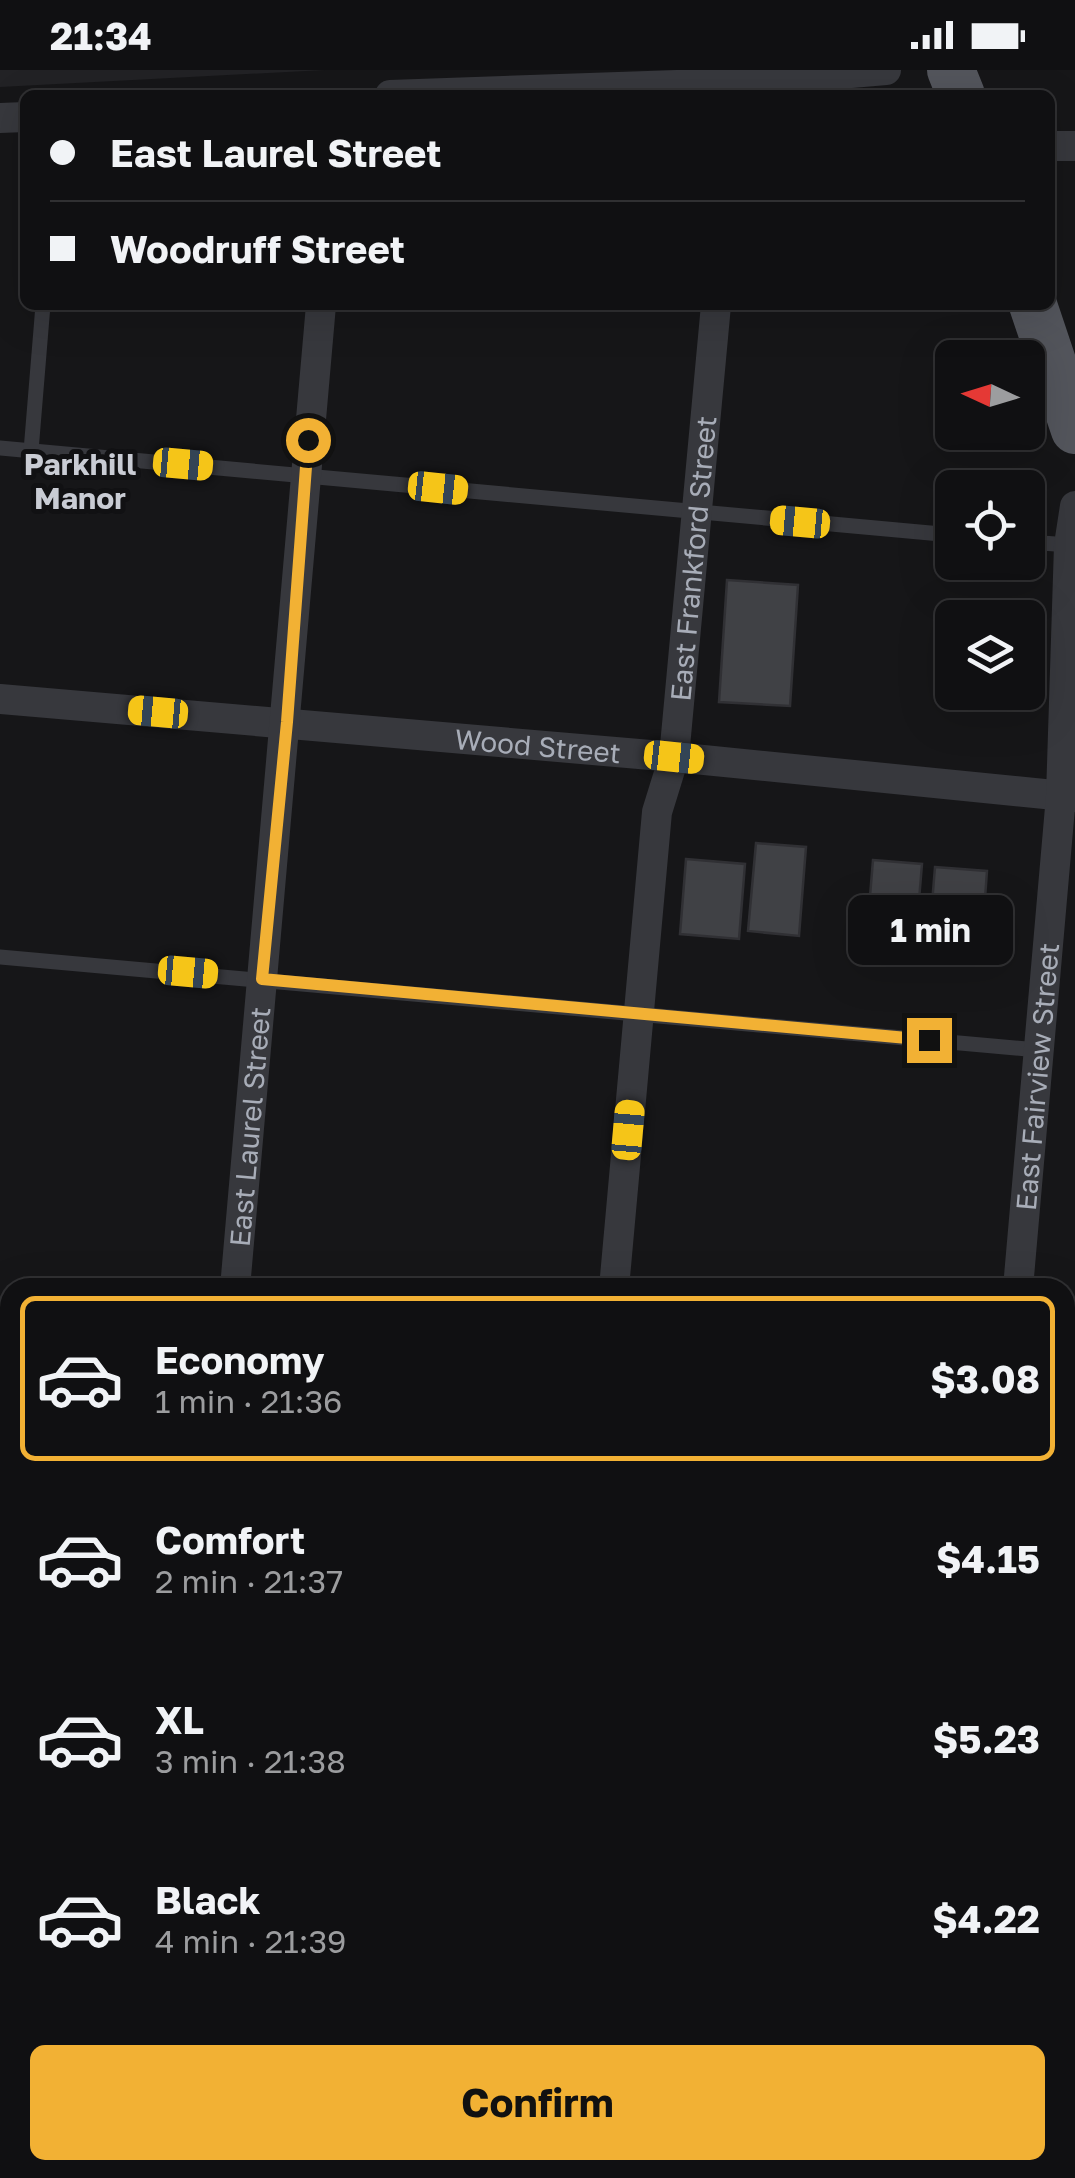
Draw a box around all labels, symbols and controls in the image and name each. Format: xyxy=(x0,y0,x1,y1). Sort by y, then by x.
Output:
text: 21:34 xyxy=(50,13,152,58)
text: East Laurel Street xyxy=(110,130,442,175)
text: Woodruff Street xyxy=(110,226,405,271)
north arrow xyxy=(935,340,1045,450)
map controls xyxy=(935,340,1045,710)
street label: East Frankford Street xyxy=(663,414,722,703)
route start xyxy=(286,418,331,463)
district label: Parkhill Manor xyxy=(24,446,136,516)
car xyxy=(152,446,214,482)
car xyxy=(407,470,469,506)
button: locate xyxy=(935,470,1045,580)
car xyxy=(769,504,831,540)
button: layers xyxy=(935,600,1045,710)
car xyxy=(127,694,189,730)
street label: Wood Street xyxy=(454,722,622,769)
car xyxy=(643,739,705,775)
callout: 1 min xyxy=(846,895,1012,965)
text: 1 min xyxy=(890,911,971,949)
street label: East Fairview Street xyxy=(1008,942,1065,1212)
car xyxy=(157,954,219,990)
street label: East Laurel Street xyxy=(222,1005,276,1248)
route end xyxy=(907,1018,952,1063)
car xyxy=(610,1099,646,1161)
icon: car xyxy=(35,1334,125,1424)
text: Economy xyxy=(155,1337,324,1382)
text: $3.08 xyxy=(930,1356,1040,1401)
text: 1 min · 21:36 xyxy=(155,1382,342,1420)
icon: car xyxy=(35,1514,125,1604)
text: Comfort xyxy=(155,1517,305,1562)
text: $4.15 xyxy=(936,1536,1040,1581)
text: 2 min · 21:37 xyxy=(155,1562,343,1600)
icon: car xyxy=(35,1694,125,1784)
text: XL xyxy=(155,1697,204,1742)
text: $5.23 xyxy=(933,1716,1040,1761)
text: 3 min · 21:38 xyxy=(155,1742,346,1780)
icon: car xyxy=(35,1874,125,1964)
text: Black xyxy=(155,1877,260,1922)
text: $4.22 xyxy=(932,1896,1040,1941)
text: 4 min · 21:39 xyxy=(155,1922,346,1960)
button: Confirm xyxy=(30,2045,1045,2160)

